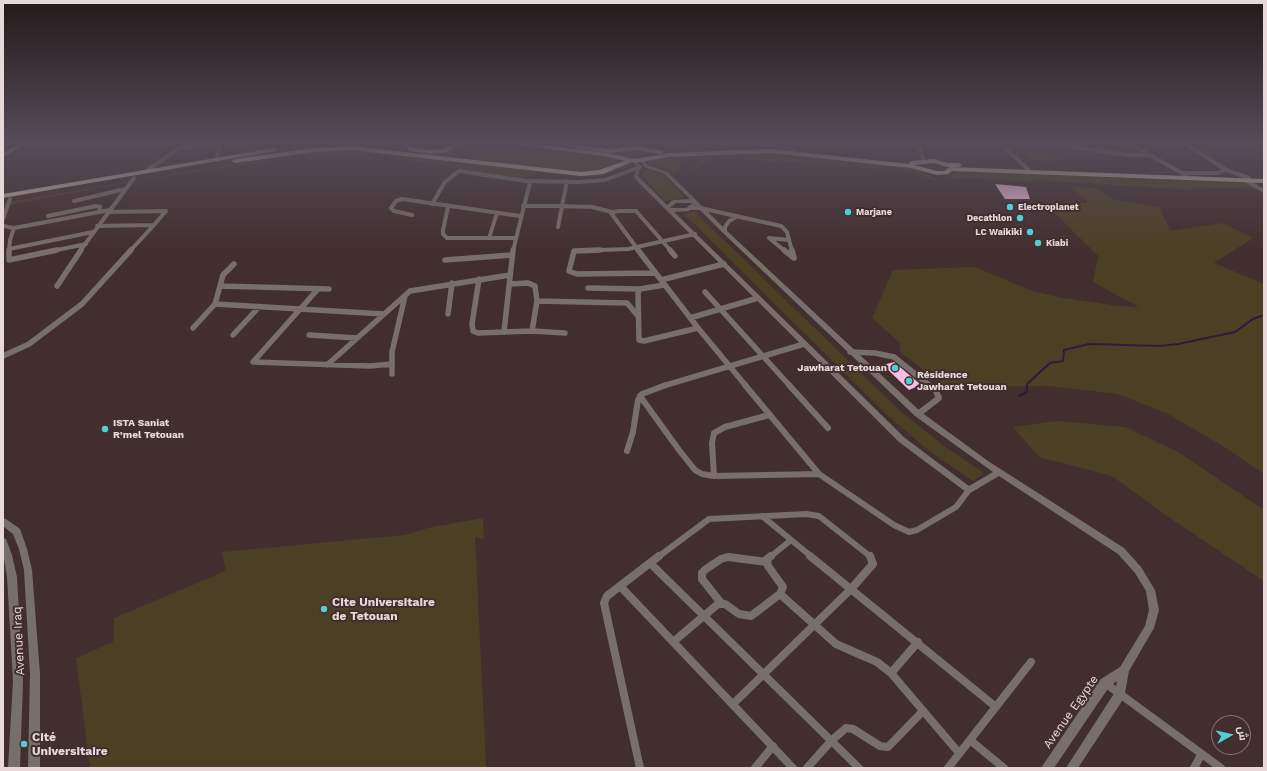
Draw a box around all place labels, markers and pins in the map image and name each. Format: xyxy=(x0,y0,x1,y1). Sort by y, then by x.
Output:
marker: Electroplanet xyxy=(1005,202,1015,212)
place label: Electroplanet xyxy=(1018,202,1079,212)
marker: Marjane xyxy=(843,207,853,217)
place label: Marjane xyxy=(856,207,892,217)
place label: Decathlon xyxy=(967,213,1012,223)
marker: Decathlon xyxy=(1015,213,1025,223)
place label: LC Waikiki xyxy=(975,227,1022,237)
marker: LC Waikiki xyxy=(1025,227,1035,237)
marker: Kiabi xyxy=(1033,238,1043,248)
place label: Kiabi xyxy=(1046,238,1068,248)
place label: Jawharat Tetouan xyxy=(797,362,887,374)
marker: Jawharat Tetouan xyxy=(890,363,900,373)
place label: Résidence Jawharat Tetouan xyxy=(917,369,1007,392)
marker: Résidence Jawharat Tetouan xyxy=(904,376,914,386)
place label: ISTA Saniat R’mel Tetouan xyxy=(113,417,184,440)
marker: ISTA Saniat R’mel Tetouan xyxy=(100,424,110,434)
place label: Cite Universitaire de Tetouan xyxy=(332,595,435,623)
marker: Cite Universitaire de Tetouan xyxy=(319,604,329,614)
place label: Cité Universitaire xyxy=(32,730,108,758)
marker: Cité Universitaire xyxy=(19,739,29,749)

